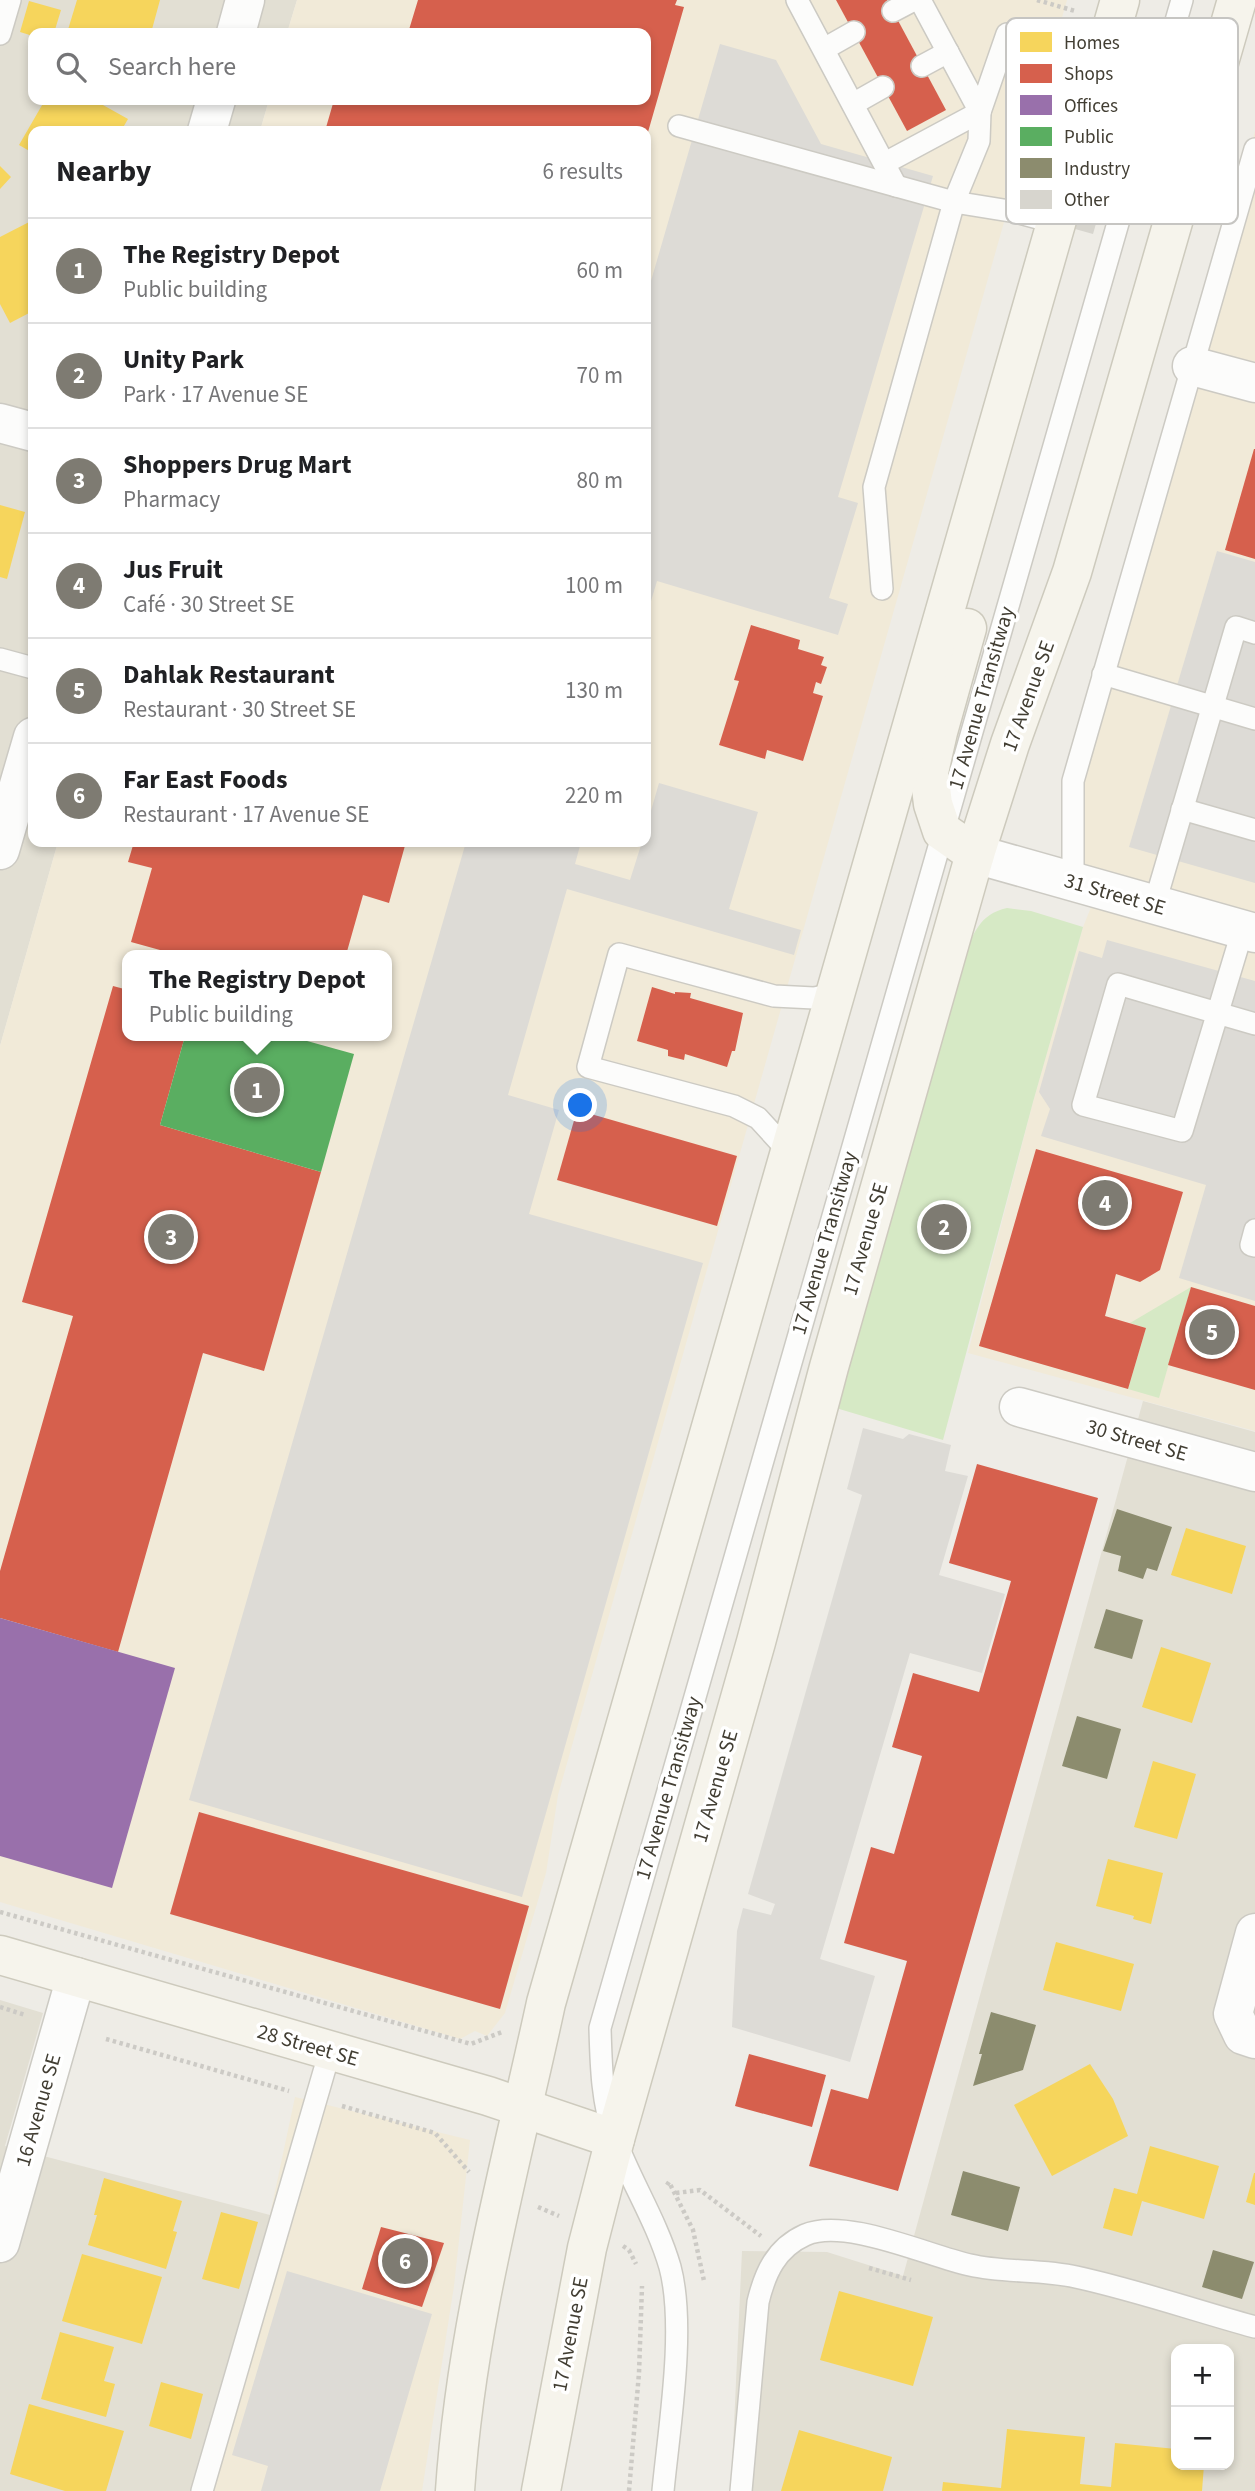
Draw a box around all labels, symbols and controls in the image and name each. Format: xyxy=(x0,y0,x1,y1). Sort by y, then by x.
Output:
legend xyxy=(1006,18,1238,224)
search box xyxy=(28,28,651,105)
text: Homes xyxy=(1064,30,1120,57)
icon: search xyxy=(52,48,90,86)
text: Search here xyxy=(108,48,236,85)
text: Shops xyxy=(1064,61,1113,88)
text: Offices xyxy=(1064,93,1118,120)
text: Public xyxy=(1064,124,1114,151)
text: Nearby xyxy=(56,150,151,193)
text: 6 results xyxy=(543,155,623,188)
text: Industry xyxy=(1064,156,1130,183)
text: Other xyxy=(1064,187,1110,214)
text: The Registry Depot xyxy=(123,236,340,273)
text: 1 xyxy=(73,254,85,287)
text: 60 m xyxy=(576,254,623,287)
text: Public building xyxy=(123,273,267,306)
text: Unity Park xyxy=(123,341,244,378)
text: 2 xyxy=(73,359,85,392)
text: 70 m xyxy=(576,359,623,392)
text: Park · 17 Avenue SE xyxy=(123,378,308,411)
text: Shoppers Drug Mart xyxy=(123,446,351,483)
text: 3 xyxy=(73,464,85,497)
text: 80 m xyxy=(576,464,623,497)
text: Pharmacy xyxy=(123,483,220,516)
text: Jus Fruit xyxy=(123,551,223,588)
text: 4 xyxy=(73,569,85,602)
text: 100 m xyxy=(565,569,623,602)
text: Café · 30 Street SE xyxy=(123,588,295,621)
street label: 17 Avenue Transitway xyxy=(940,603,1022,793)
street label: 17 Avenue SE xyxy=(994,636,1062,756)
text: Dahlak Restaurant xyxy=(123,656,335,693)
text: 5 xyxy=(73,674,85,707)
text: 130 m xyxy=(565,674,623,707)
text: Restaurant · 30 Street SE xyxy=(123,693,356,726)
text: Far East Foods xyxy=(123,761,287,798)
text: 6 xyxy=(73,779,85,812)
text: 220 m xyxy=(565,779,623,812)
text: Restaurant · 17 Avenue SE xyxy=(123,798,370,831)
street label: 31 Street SE xyxy=(1061,865,1169,923)
popup xyxy=(122,950,392,1041)
text: The Registry Depot xyxy=(149,961,365,998)
text: Public building xyxy=(149,998,293,1031)
pin: 1 xyxy=(234,1064,280,1116)
your location xyxy=(563,1088,597,1122)
street label: 17 Avenue Transitway xyxy=(783,1148,865,1338)
pin: 4 xyxy=(1082,1177,1128,1229)
street label: 17 Avenue SE xyxy=(835,1179,895,1299)
pin: 2 xyxy=(921,1201,967,1253)
pin: 3 xyxy=(148,1211,194,1263)
pin: 5 xyxy=(1189,1306,1235,1358)
street label: 30 Street SE xyxy=(1083,1411,1191,1469)
street label: 17 Avenue Transitway xyxy=(627,1693,709,1883)
street label: 17 Avenue SE xyxy=(685,1726,745,1846)
street label: 28 Street SE xyxy=(254,2016,362,2074)
street label: 16 Avenue SE xyxy=(8,2050,68,2170)
pin: 6 xyxy=(382,2235,428,2287)
street label: 17 Avenue SE xyxy=(544,2274,596,2394)
map controls xyxy=(1171,2344,1234,2470)
button: + xyxy=(1171,2344,1234,2407)
button: − xyxy=(1171,2407,1234,2470)

